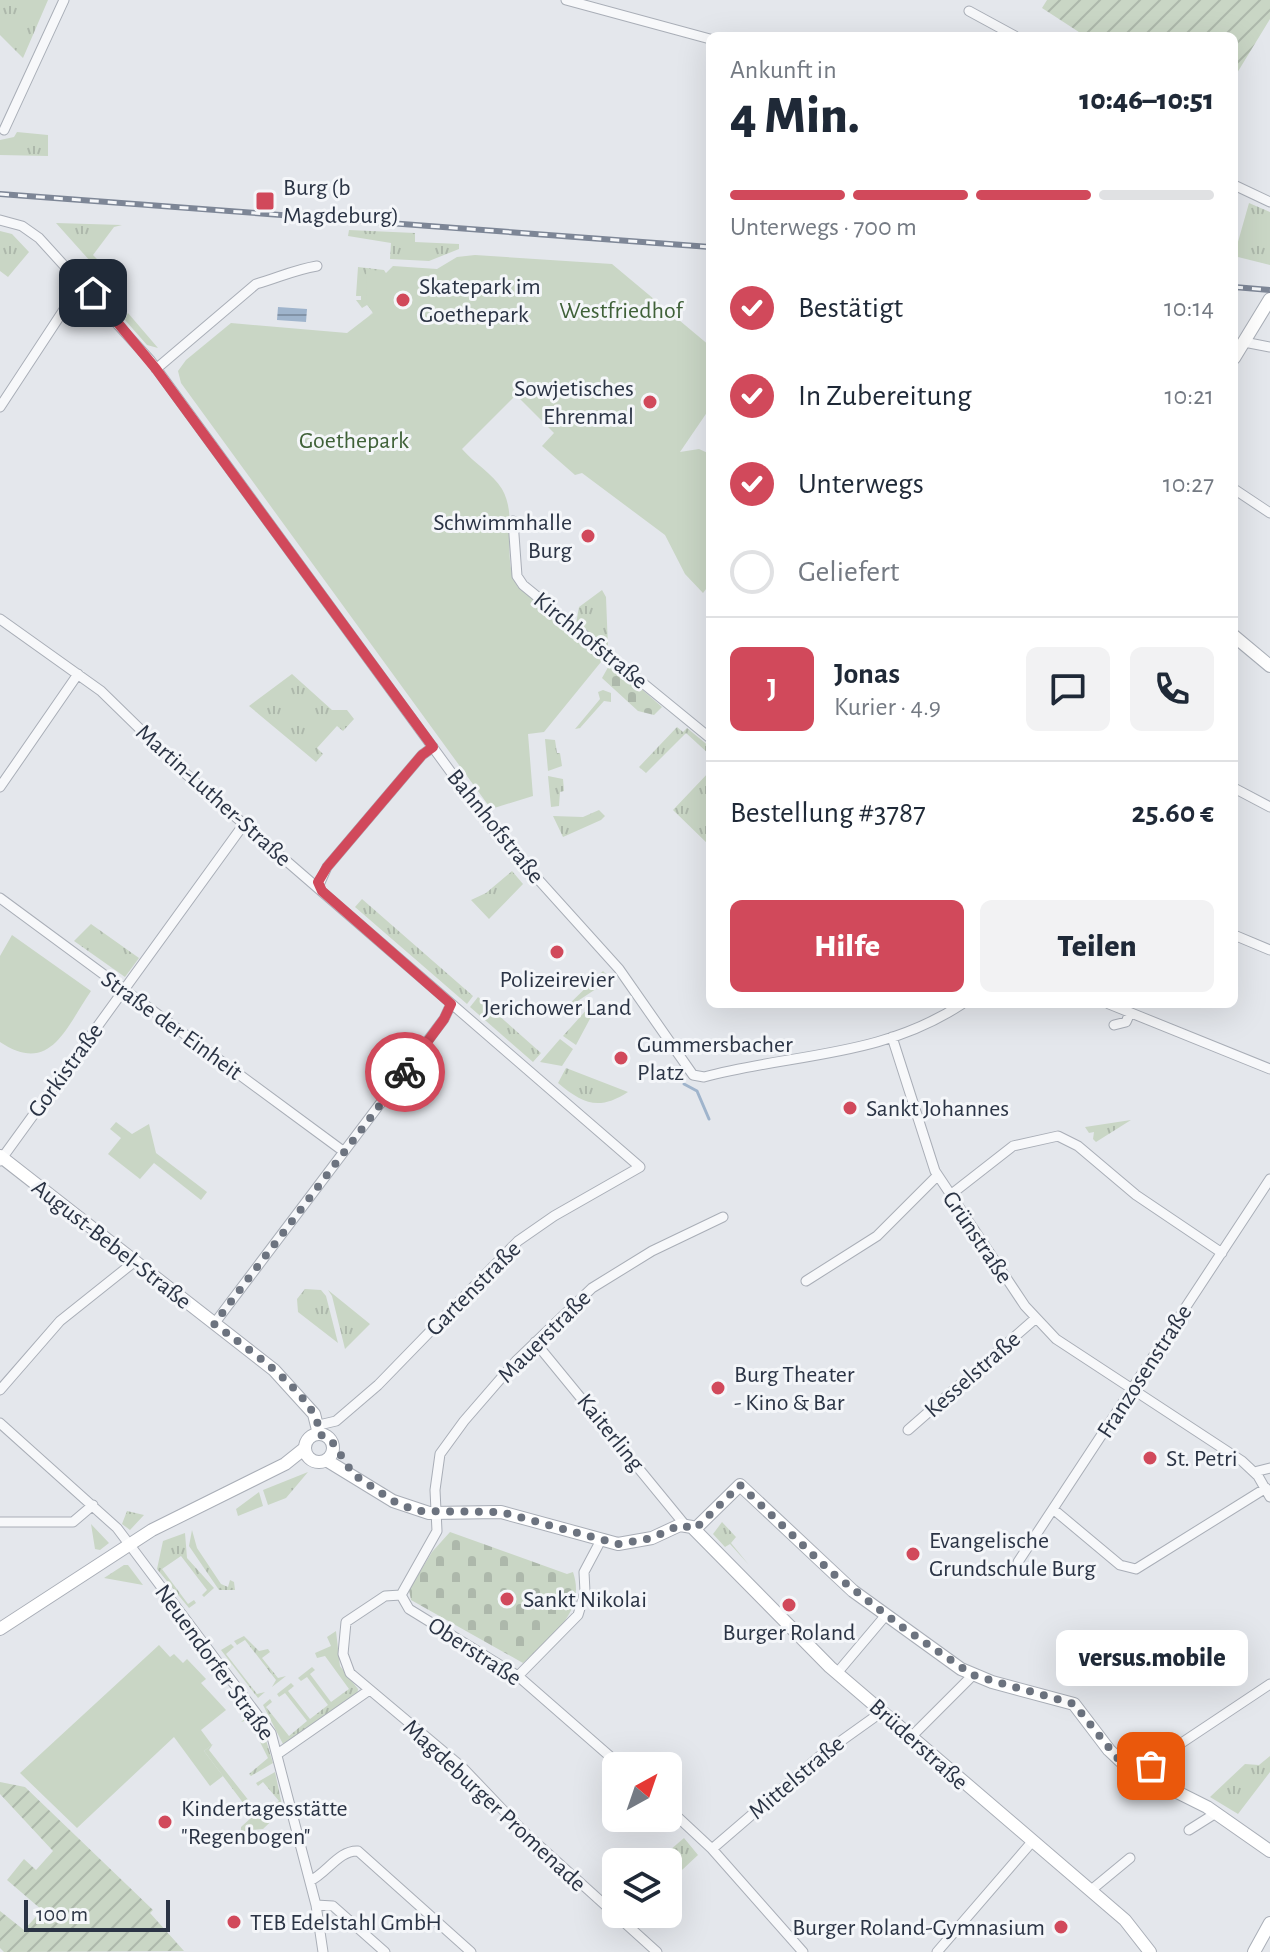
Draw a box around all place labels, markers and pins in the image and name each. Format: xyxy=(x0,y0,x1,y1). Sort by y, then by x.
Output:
place label: Burg (b Magdeburg) xyxy=(283,176,399,228)
marker: Burg (b Magdeburg) xyxy=(254,190,276,212)
pin xyxy=(59,259,127,327)
place label: Skatepark im Goethepark xyxy=(419,275,541,327)
marker: Skatepark im Goethepark xyxy=(394,291,412,309)
place label: Sowjetisches Ehrenmal xyxy=(514,377,634,429)
marker: Sowjetisches Ehrenmal xyxy=(641,393,659,411)
place label: Schwimmhalle Burg xyxy=(433,511,572,563)
marker: Schwimmhalle Burg xyxy=(579,527,597,545)
marker: Polizeirevier Jerichower Land xyxy=(548,943,566,961)
place label: Polizeirevier Jerichower Land xyxy=(482,968,632,1020)
place label: Gummersbacher Platz xyxy=(637,1033,793,1085)
marker: Gummersbacher Platz xyxy=(612,1049,630,1067)
place label: Sankt Johannes xyxy=(866,1097,1009,1121)
marker: Sankt Johannes xyxy=(841,1099,859,1117)
place label: Burg Theater - Kino & Bar xyxy=(734,1363,855,1415)
marker: Burg Theater - Kino & Bar xyxy=(709,1379,727,1397)
place label: St. Petri xyxy=(1166,1447,1237,1471)
marker: St. Petri xyxy=(1141,1449,1159,1467)
place label: Evangelische Grundschule Burg xyxy=(929,1529,1096,1581)
marker: Evangelische Grundschule Burg xyxy=(904,1545,922,1563)
place label: Sankt Nikolai xyxy=(523,1588,647,1612)
marker: Sankt Nikolai xyxy=(498,1590,516,1608)
marker: Burger Roland xyxy=(780,1596,798,1614)
place label: Burger Roland xyxy=(723,1621,855,1645)
callout: versus.mobile xyxy=(1055,1630,1247,1686)
pin xyxy=(1117,1732,1185,1800)
place label: Kindertagesstätte "Regenbogen" xyxy=(181,1797,348,1849)
marker: Kindertagesstätte "Regenbogen" xyxy=(156,1813,174,1831)
place label: TEB Edelstahl GmbH xyxy=(250,1911,442,1935)
marker: TEB Edelstahl GmbH xyxy=(225,1913,243,1931)
place label: Burger Roland-Gymnasium xyxy=(792,1916,1045,1940)
marker: Burger Roland-Gymnasium xyxy=(1052,1918,1070,1936)

